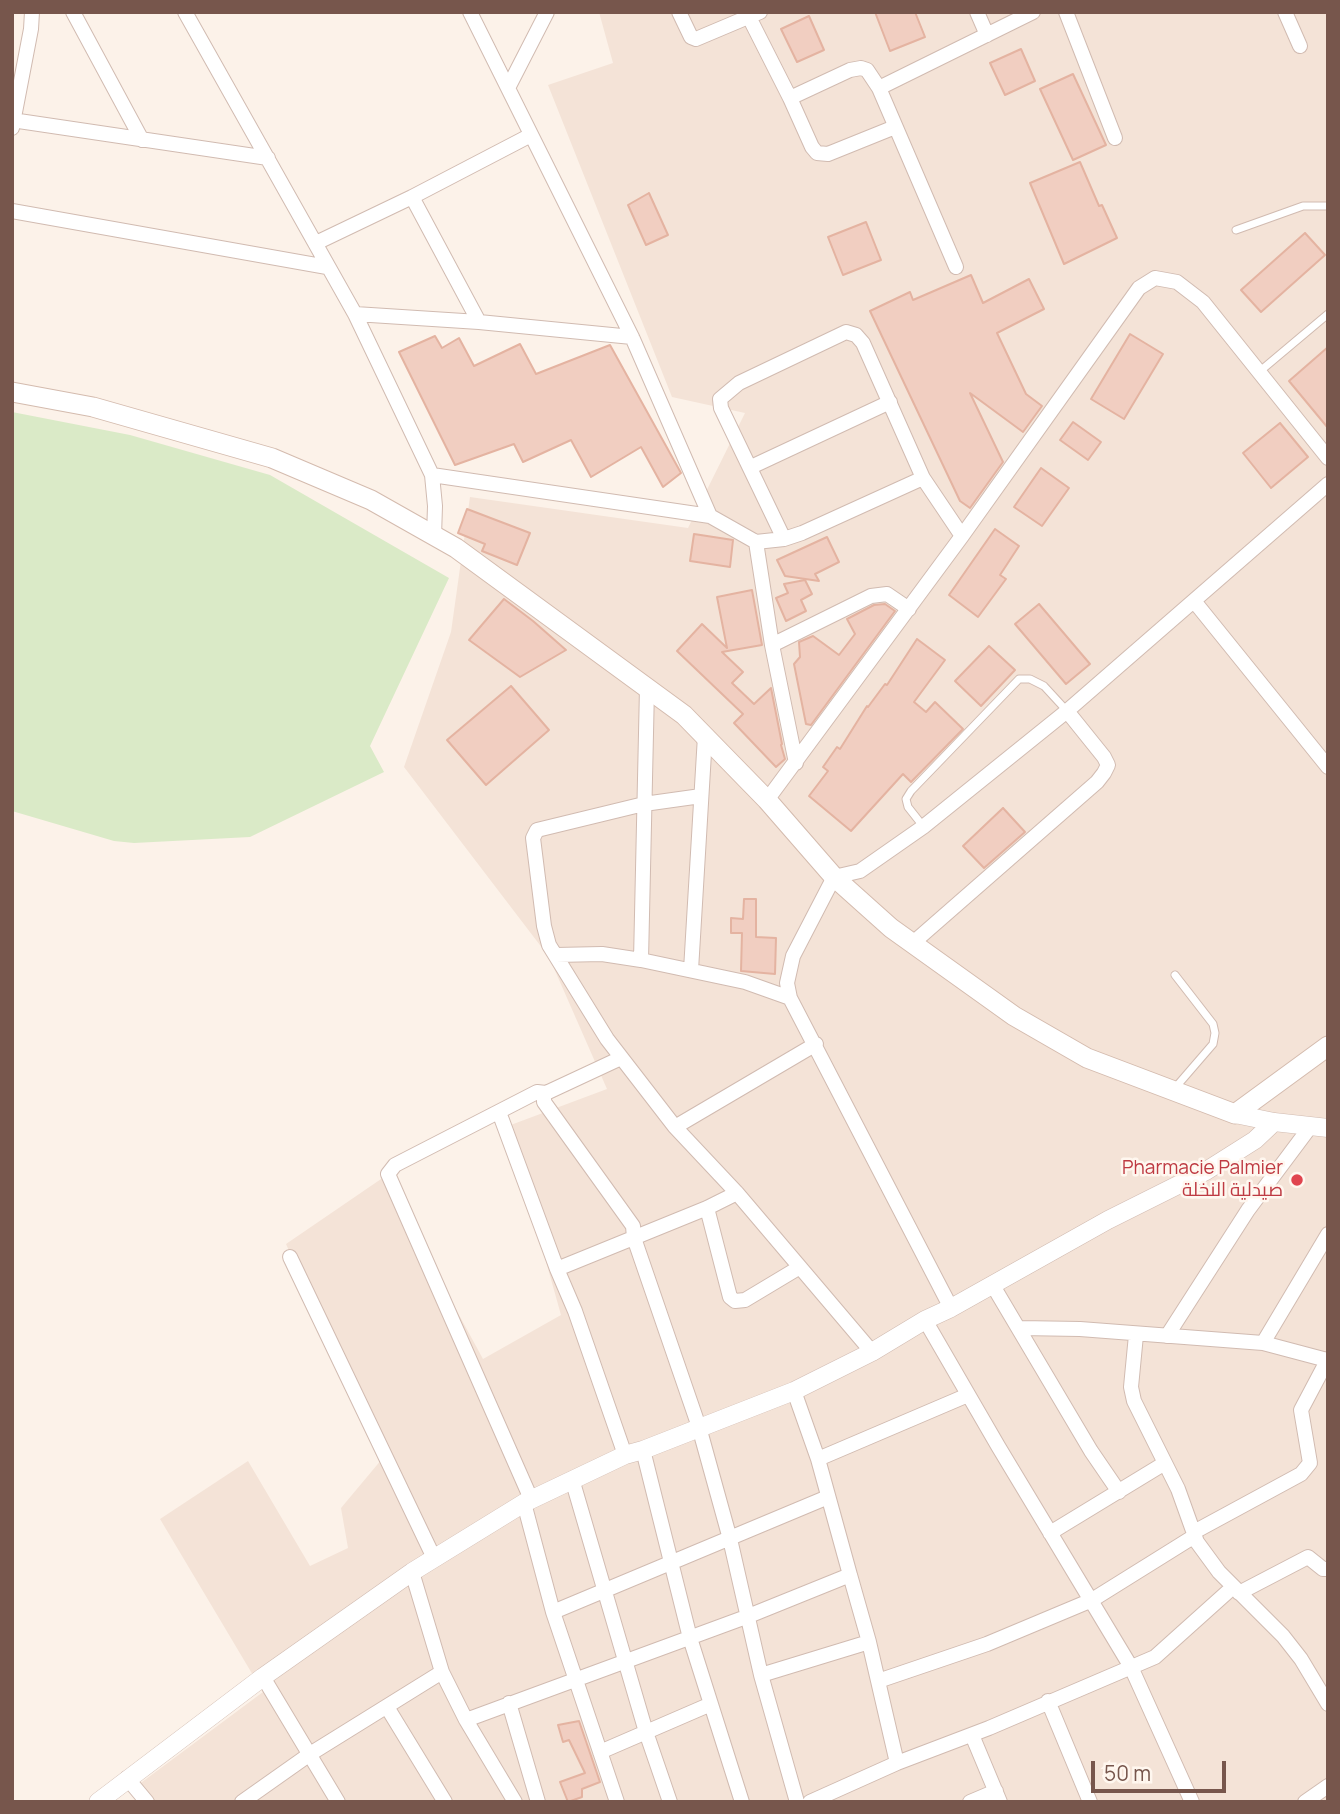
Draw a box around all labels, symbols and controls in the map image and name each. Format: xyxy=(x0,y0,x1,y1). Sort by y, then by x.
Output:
place label: Pharmacie Palmier صيدلية النخلة xyxy=(1122,1158,1283,1202)
marker: Pharmacie Palmier صيدلية النخلة xyxy=(1289,1172,1305,1188)
scale bar xyxy=(1095,1748,1230,1792)
text: 50 m xyxy=(1104,1759,1151,1787)

